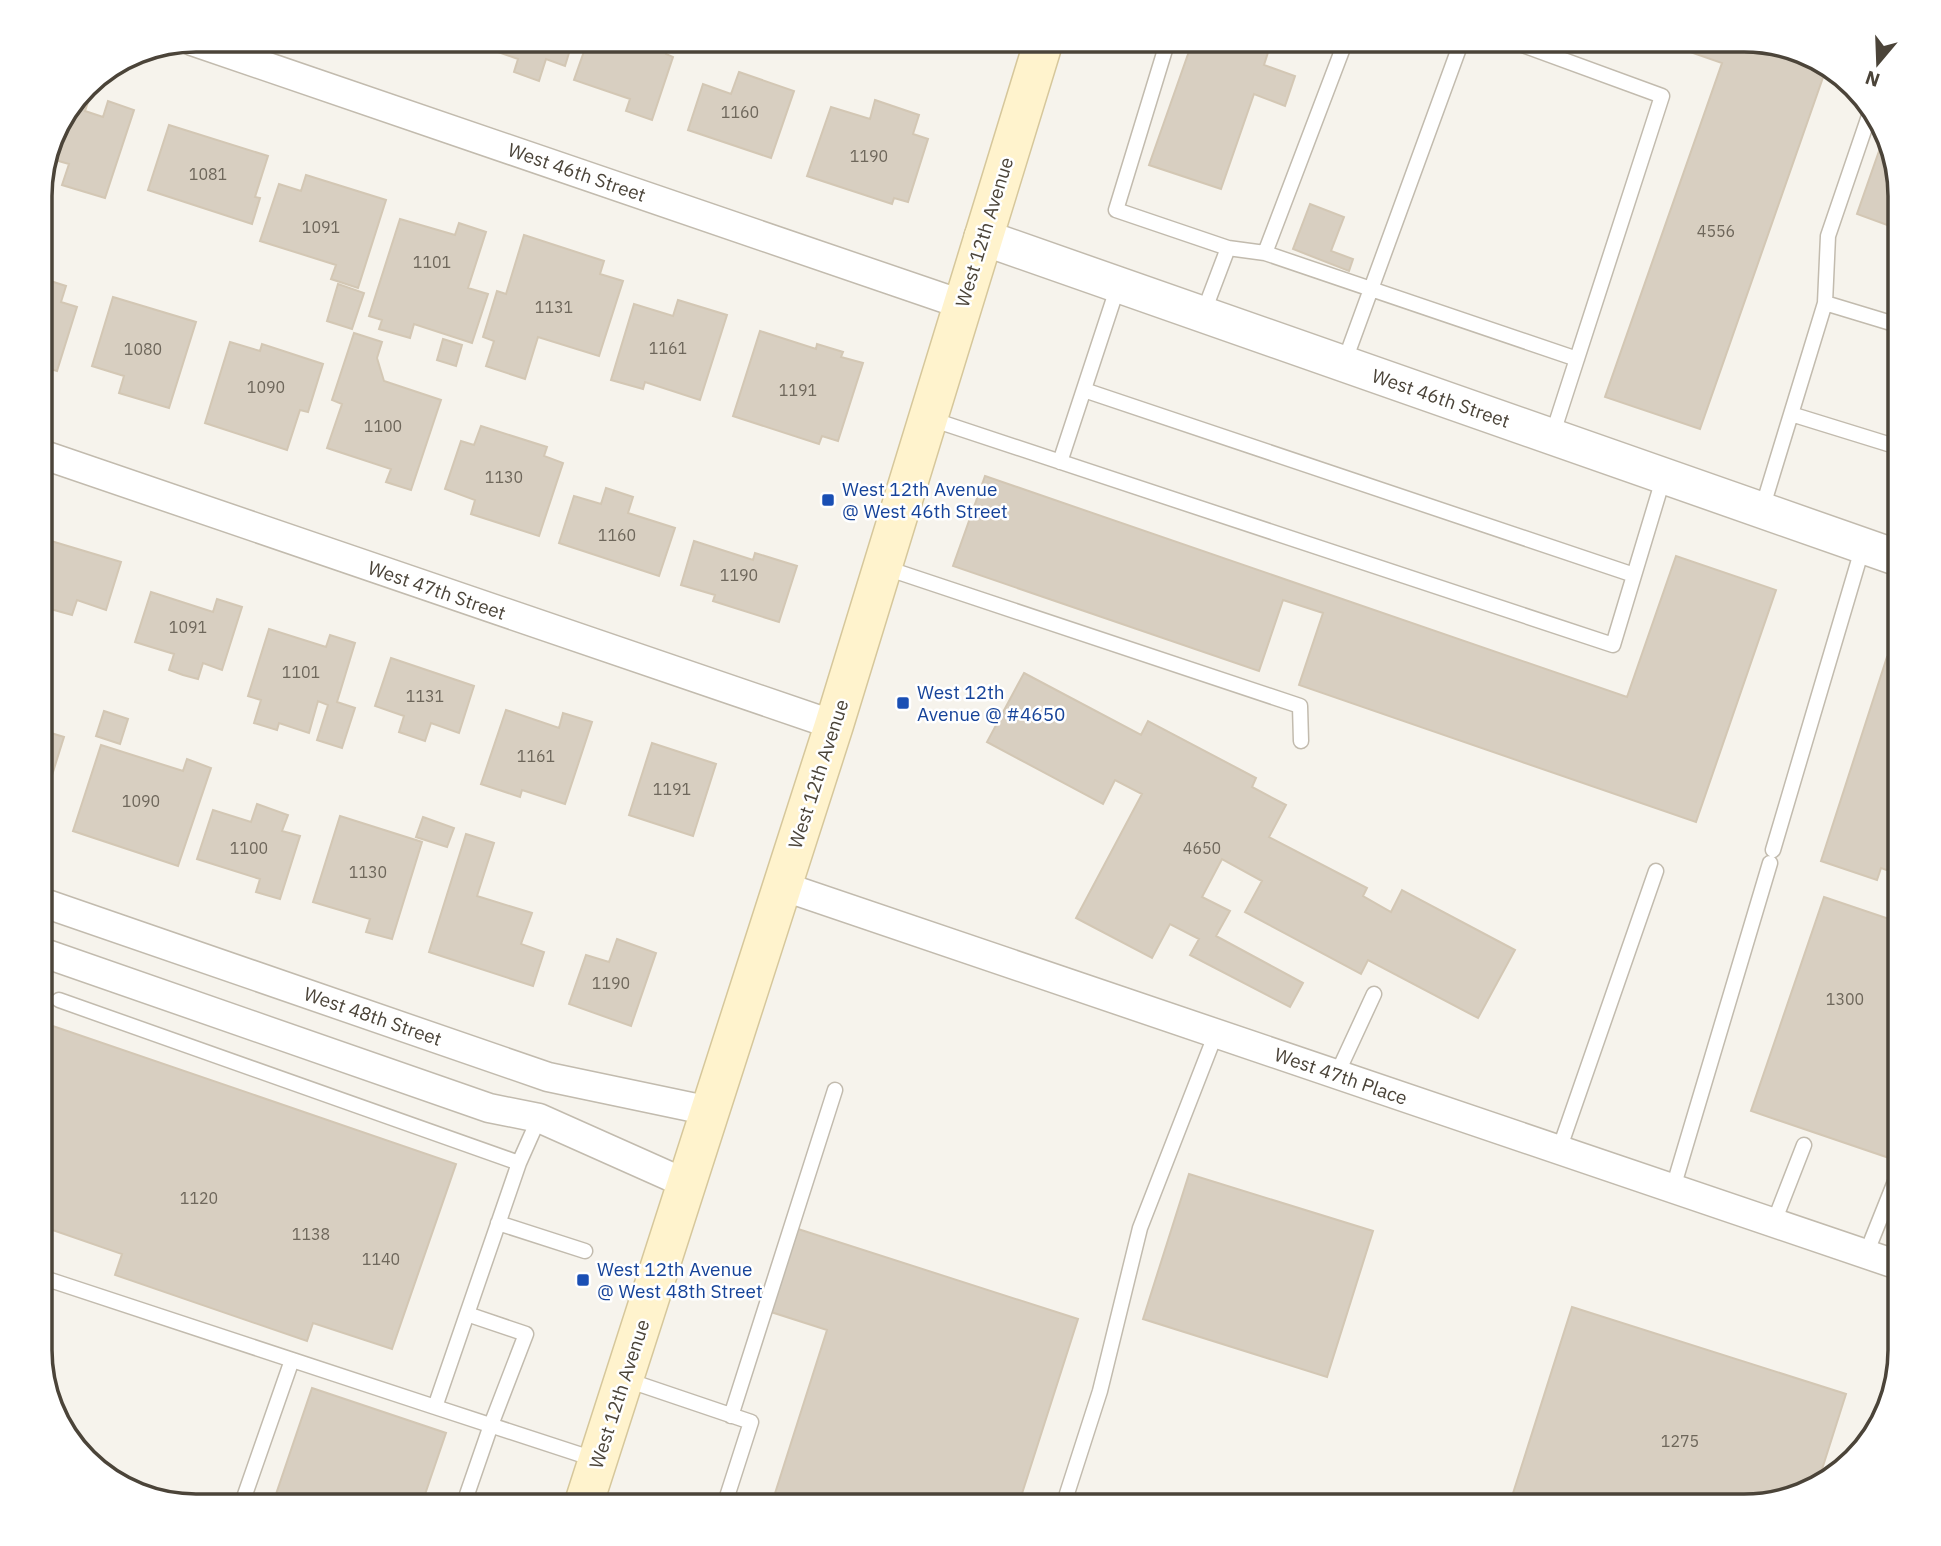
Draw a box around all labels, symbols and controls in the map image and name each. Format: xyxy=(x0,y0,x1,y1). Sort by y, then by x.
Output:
north arrow xyxy=(1843,28,1913,98)
text: N xyxy=(1862,65,1883,93)
house number: 1160 xyxy=(721,102,759,122)
street label: West 46th Street xyxy=(505,137,649,207)
house number: 1190 xyxy=(850,146,888,166)
street label: West 12th Avenue xyxy=(950,154,1018,310)
house number: 1081 xyxy=(189,164,227,184)
house number: 1091 xyxy=(302,217,340,237)
house number: 4556 xyxy=(1697,221,1735,241)
house number: 1101 xyxy=(413,252,451,272)
house number: 1131 xyxy=(535,297,573,317)
house number: 1161 xyxy=(649,338,687,358)
house number: 1080 xyxy=(124,339,162,359)
street label: West 46th Street xyxy=(1369,363,1513,433)
house number: 1090 xyxy=(247,377,285,397)
house number: 1191 xyxy=(779,380,817,400)
house number: 1100 xyxy=(364,416,402,436)
house number: 1130 xyxy=(485,467,523,487)
place label: West 12th Avenue @ West 46th Street xyxy=(842,477,1008,523)
marker: West 12th Avenue @ West 46th Street xyxy=(820,492,836,508)
house number: 1160 xyxy=(598,525,636,545)
street label: West 47th Street xyxy=(365,555,509,625)
house number: 1190 xyxy=(720,565,758,585)
house number: 1091 xyxy=(169,617,207,637)
house number: 1101 xyxy=(282,662,320,682)
place label: West 12th Avenue @ #4650 xyxy=(917,680,1066,726)
house number: 1131 xyxy=(406,686,444,706)
marker: West 12th Avenue @ #4650 xyxy=(895,695,911,711)
street label: West 12th Avenue xyxy=(783,696,853,852)
house number: 1161 xyxy=(517,746,555,766)
house number: 1191 xyxy=(653,779,691,799)
house number: 1090 xyxy=(122,791,160,811)
house number: 1100 xyxy=(230,838,268,858)
house number: 4650 xyxy=(1183,838,1221,858)
house number: 1130 xyxy=(349,862,387,882)
house number: 1190 xyxy=(592,973,630,993)
street label: West 48th Street xyxy=(301,981,445,1051)
house number: 1300 xyxy=(1826,989,1864,1009)
street label: West 47th Place xyxy=(1271,1042,1411,1110)
house number: 1120 xyxy=(180,1188,218,1208)
house number: 1138 xyxy=(292,1224,330,1244)
house number: 1140 xyxy=(362,1249,400,1269)
place label: West 12th Avenue @ West 48th Street xyxy=(597,1257,763,1303)
marker: West 12th Avenue @ West 48th Street xyxy=(575,1272,591,1288)
street label: West 12th Avenue xyxy=(584,1316,654,1472)
house number: 1275 xyxy=(1661,1431,1699,1451)

